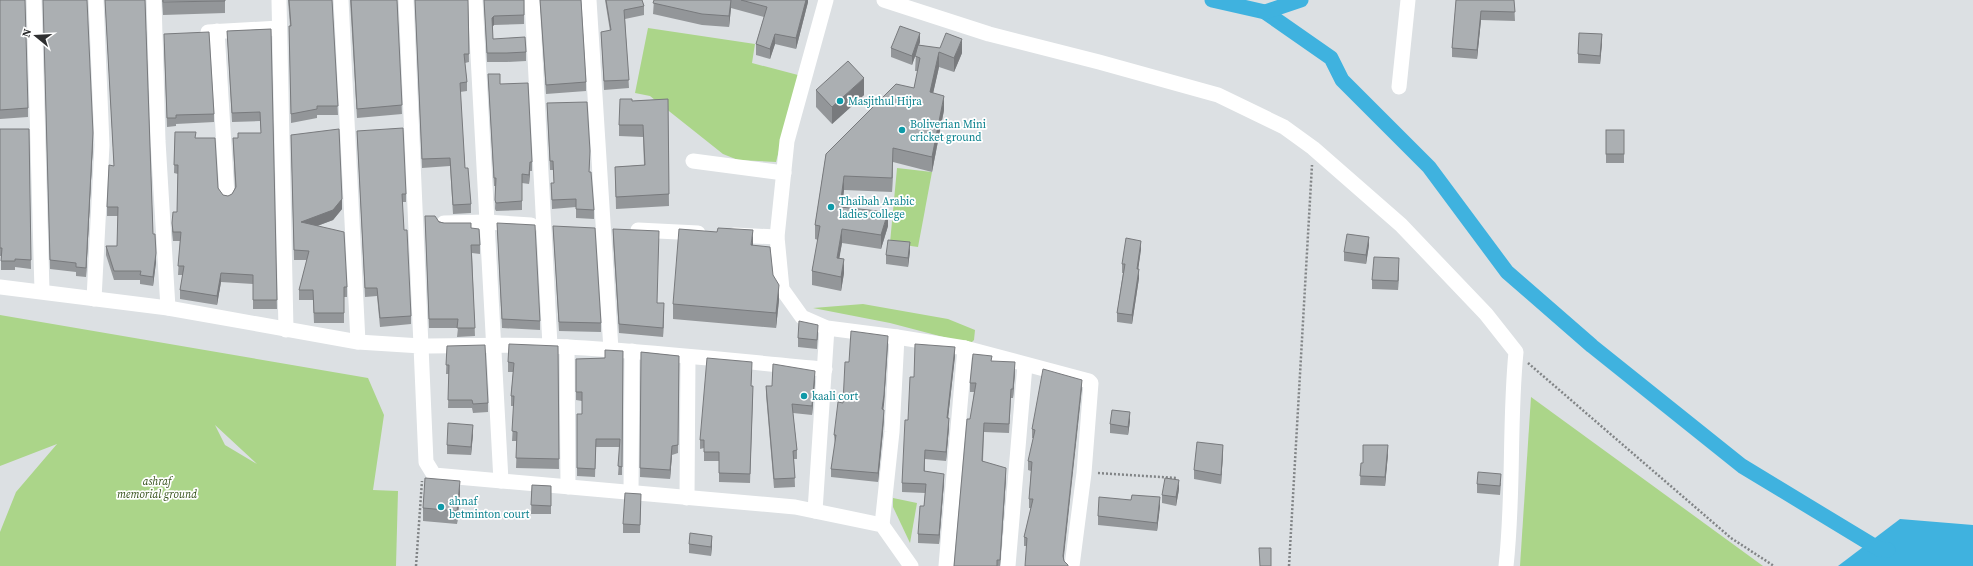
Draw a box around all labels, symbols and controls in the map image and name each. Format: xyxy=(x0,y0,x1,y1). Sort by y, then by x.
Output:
north arrow xyxy=(16,16,56,56)
text: N xyxy=(19,27,35,39)
place label: Masjithul Hijra xyxy=(848,94,922,109)
marker: Masjithul Hijra xyxy=(835,96,845,106)
place label: Boliverian Mini cricket ground xyxy=(910,117,986,145)
marker: Boliverian Mini cricket ground xyxy=(897,125,907,135)
place label: Thaibah Arabic ladies college xyxy=(839,194,915,222)
marker: Thaibah Arabic ladies college xyxy=(826,202,836,212)
place label: kaali cort xyxy=(812,389,859,404)
marker: kaali cort xyxy=(799,391,809,401)
park label: ashraf memorial ground xyxy=(117,474,197,502)
place label: ahnaf betminton court xyxy=(449,494,530,522)
marker: ahnaf betminton court xyxy=(436,502,446,512)

